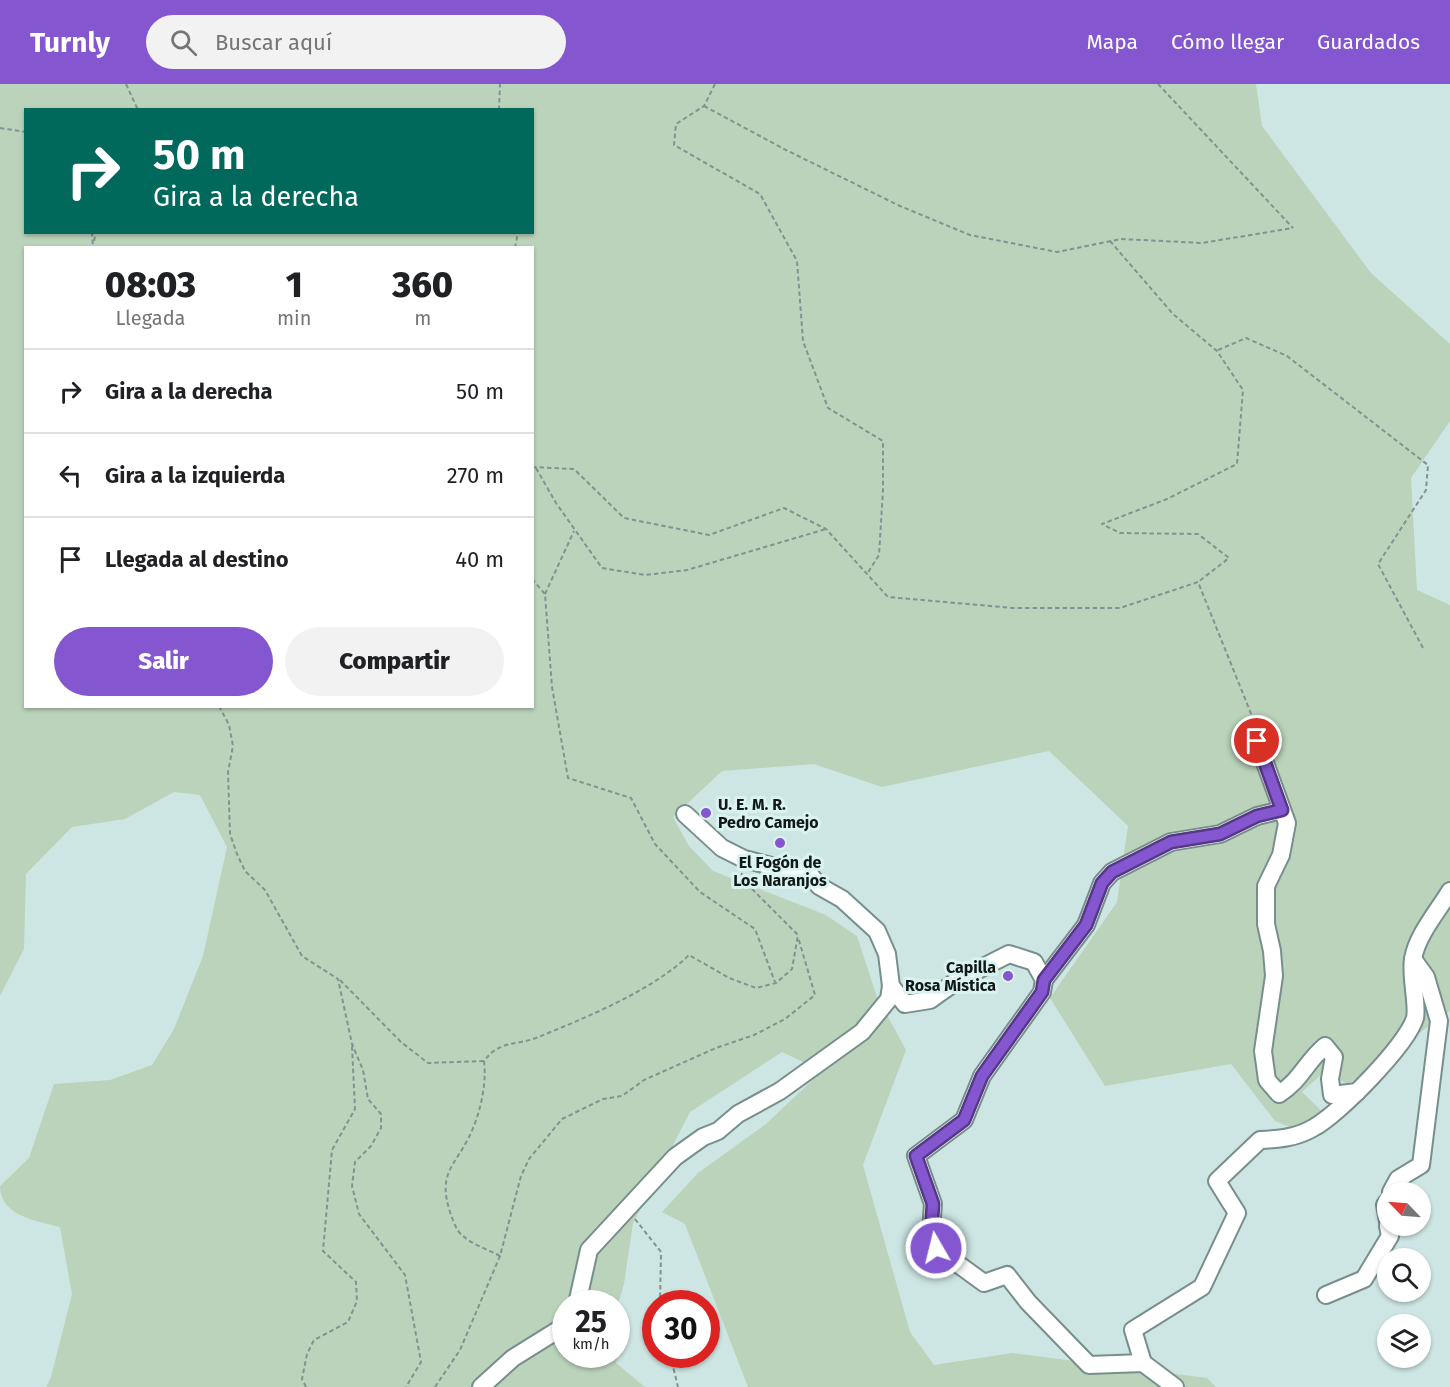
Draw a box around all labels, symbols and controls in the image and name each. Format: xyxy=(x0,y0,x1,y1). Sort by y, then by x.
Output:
search box xyxy=(146,15,566,69)
text: Turnly xyxy=(30,26,110,59)
icon: search xyxy=(167,26,200,59)
text: Buscar aquí xyxy=(215,29,332,56)
text: Mapa xyxy=(1086,29,1138,55)
text: Cómo llegar xyxy=(1171,29,1284,55)
text: Guardados xyxy=(1317,29,1420,55)
text: 50 m xyxy=(153,130,246,180)
icon: right xyxy=(54,132,132,210)
text: Gira a la derecha xyxy=(153,181,359,213)
text: 08:03 xyxy=(105,263,196,307)
text: 1 xyxy=(286,263,303,307)
text: 360 xyxy=(392,263,453,307)
text: Llegada xyxy=(115,306,186,330)
text: min xyxy=(277,306,311,330)
text: m xyxy=(414,306,431,330)
icon: right xyxy=(54,375,87,408)
text: Gira a la derecha xyxy=(105,378,273,405)
text: 50 m xyxy=(456,378,504,405)
icon: left xyxy=(54,459,87,492)
text: Gira a la izquierda xyxy=(105,462,285,489)
text: 270 m xyxy=(447,462,504,489)
icon: arrive xyxy=(54,543,87,576)
text: Llegada al destino xyxy=(105,546,289,573)
text: 40 m xyxy=(455,546,504,573)
button: Salir xyxy=(54,627,273,696)
button: Compartir xyxy=(285,627,504,696)
pin xyxy=(1231,715,1282,766)
icon: arrive xyxy=(1240,724,1273,757)
place label: U. E. M. R. Pedro Camejo xyxy=(718,795,819,832)
marker: U. E. M. R. Pedro Camejo xyxy=(699,806,713,820)
marker: El Fogón de Los Naranjos xyxy=(773,836,787,850)
place label: El Fogón de Los Naranjos xyxy=(733,853,827,890)
place label: Capilla Rosa Mística xyxy=(905,958,996,995)
marker: Capilla Rosa Mística xyxy=(1001,969,1015,983)
north arrow xyxy=(1377,1182,1431,1236)
map controls xyxy=(1377,1182,1431,1368)
position arrow xyxy=(904,1216,968,1280)
button: search xyxy=(1377,1248,1431,1302)
speed limit sign: 30 xyxy=(642,1290,720,1368)
text: 25 xyxy=(575,1304,607,1340)
button: layers xyxy=(1377,1314,1431,1368)
text: km/h xyxy=(572,1335,610,1353)

